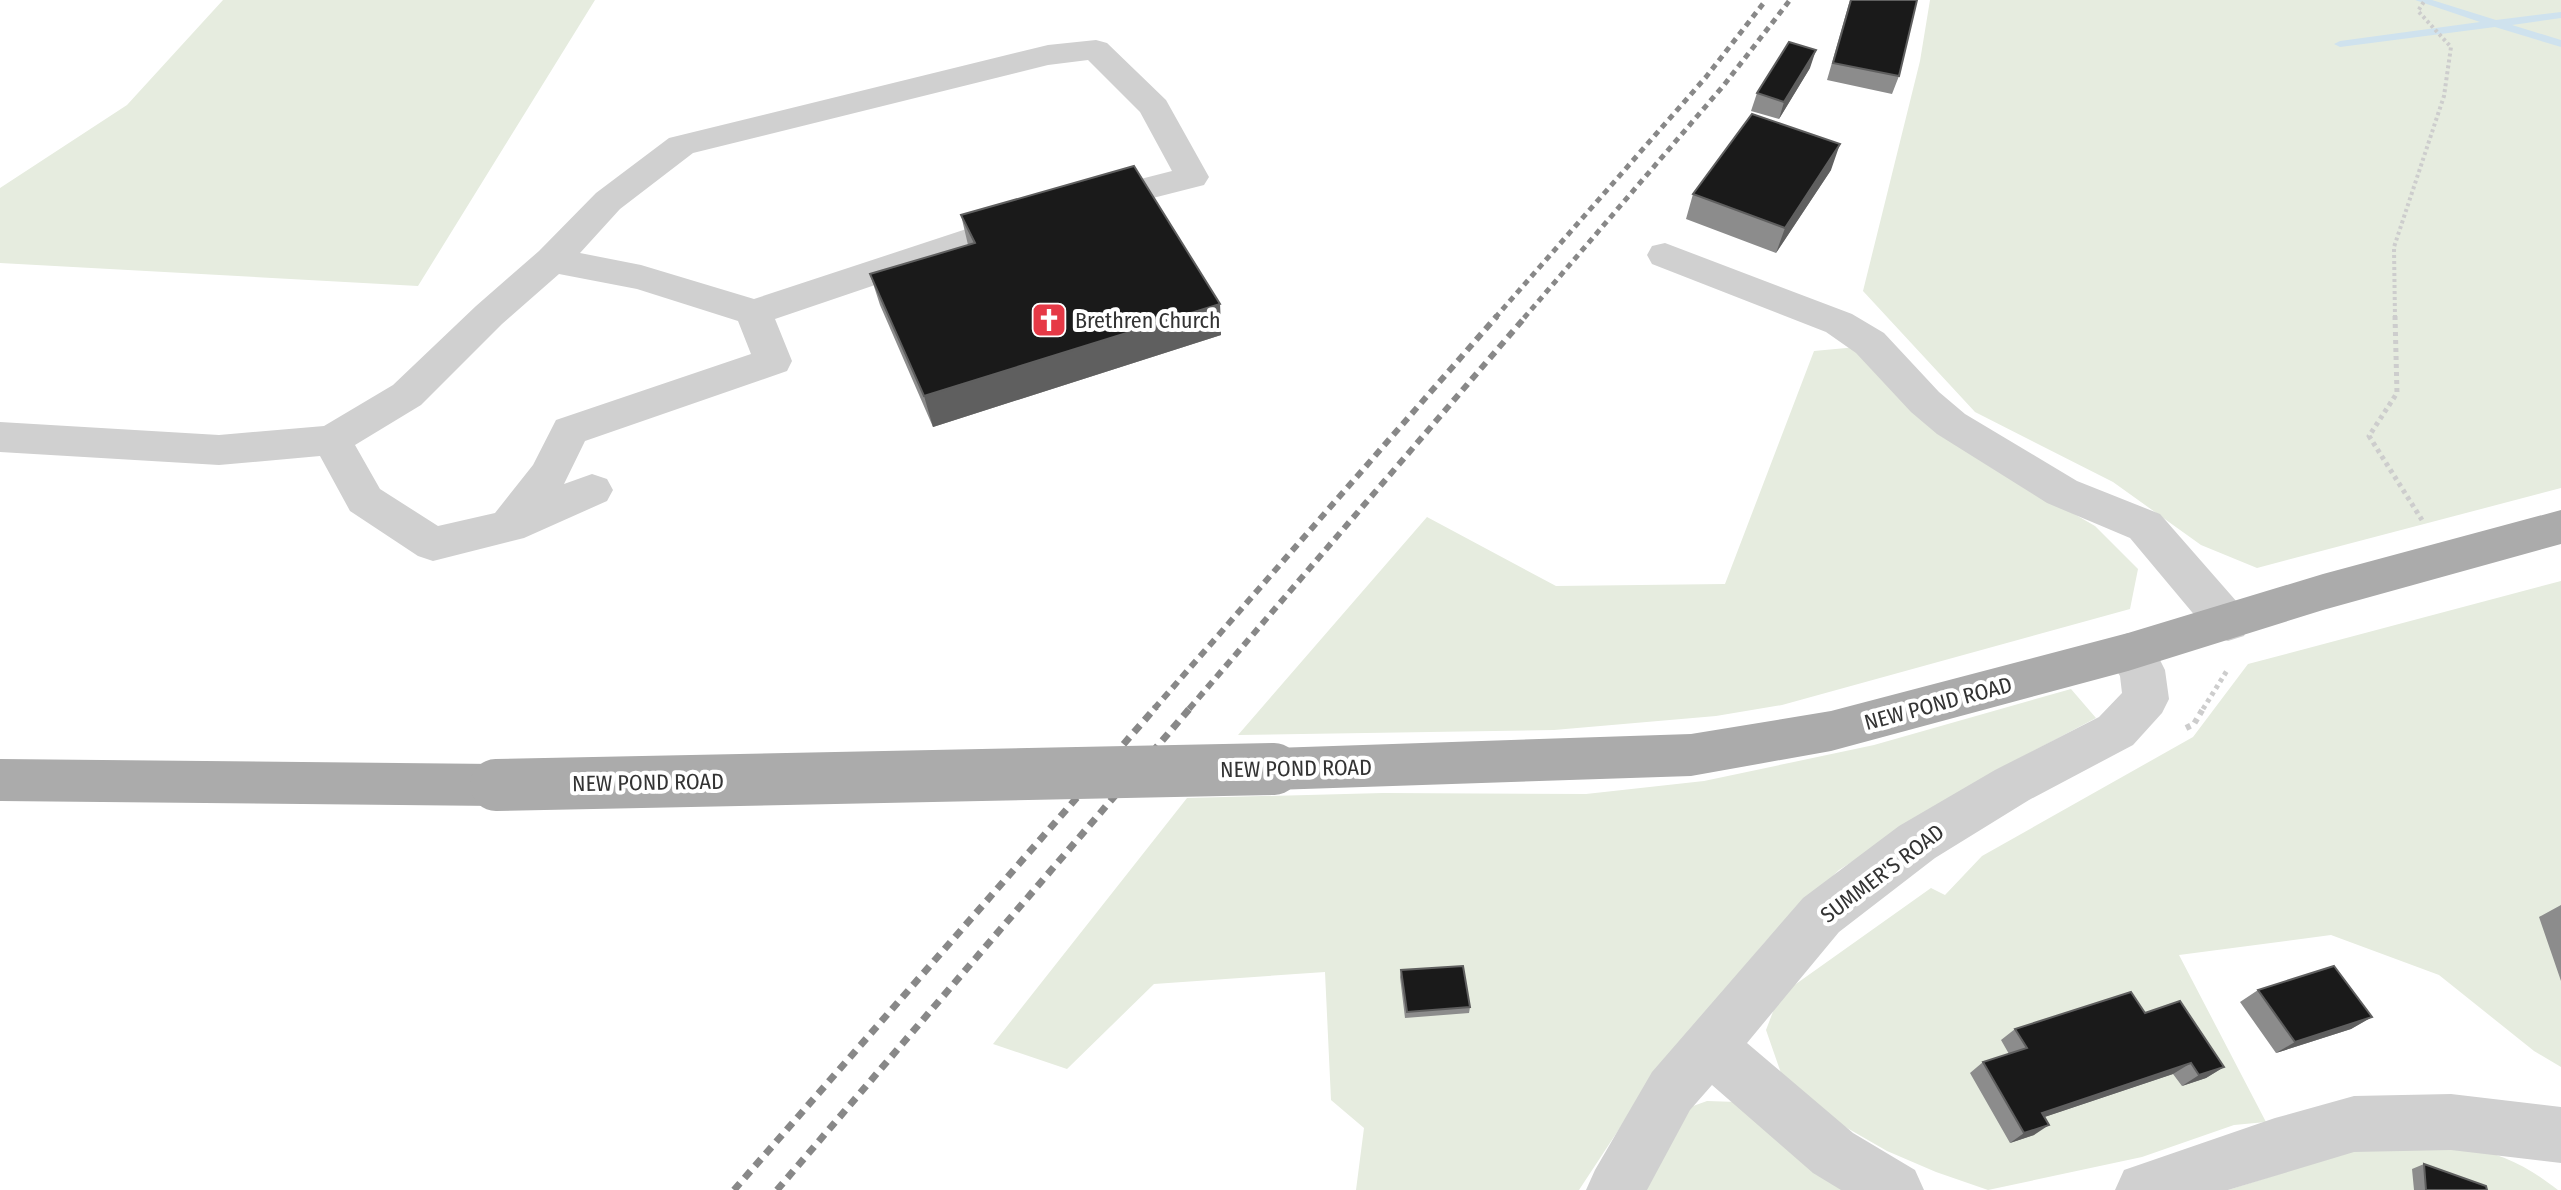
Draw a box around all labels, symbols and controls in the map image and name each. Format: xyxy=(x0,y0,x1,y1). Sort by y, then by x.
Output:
church icon: Brethren Church xyxy=(1030,301,1068,339)
place label: Brethren Church xyxy=(1075,307,1221,334)
street label: NEW POND ROAD xyxy=(1861,671,2015,736)
street label: NEW POND ROAD xyxy=(1220,754,1372,783)
street label: NEW POND ROAD xyxy=(572,768,724,797)
street label: SUMMER'S ROAD xyxy=(1815,818,1949,929)

